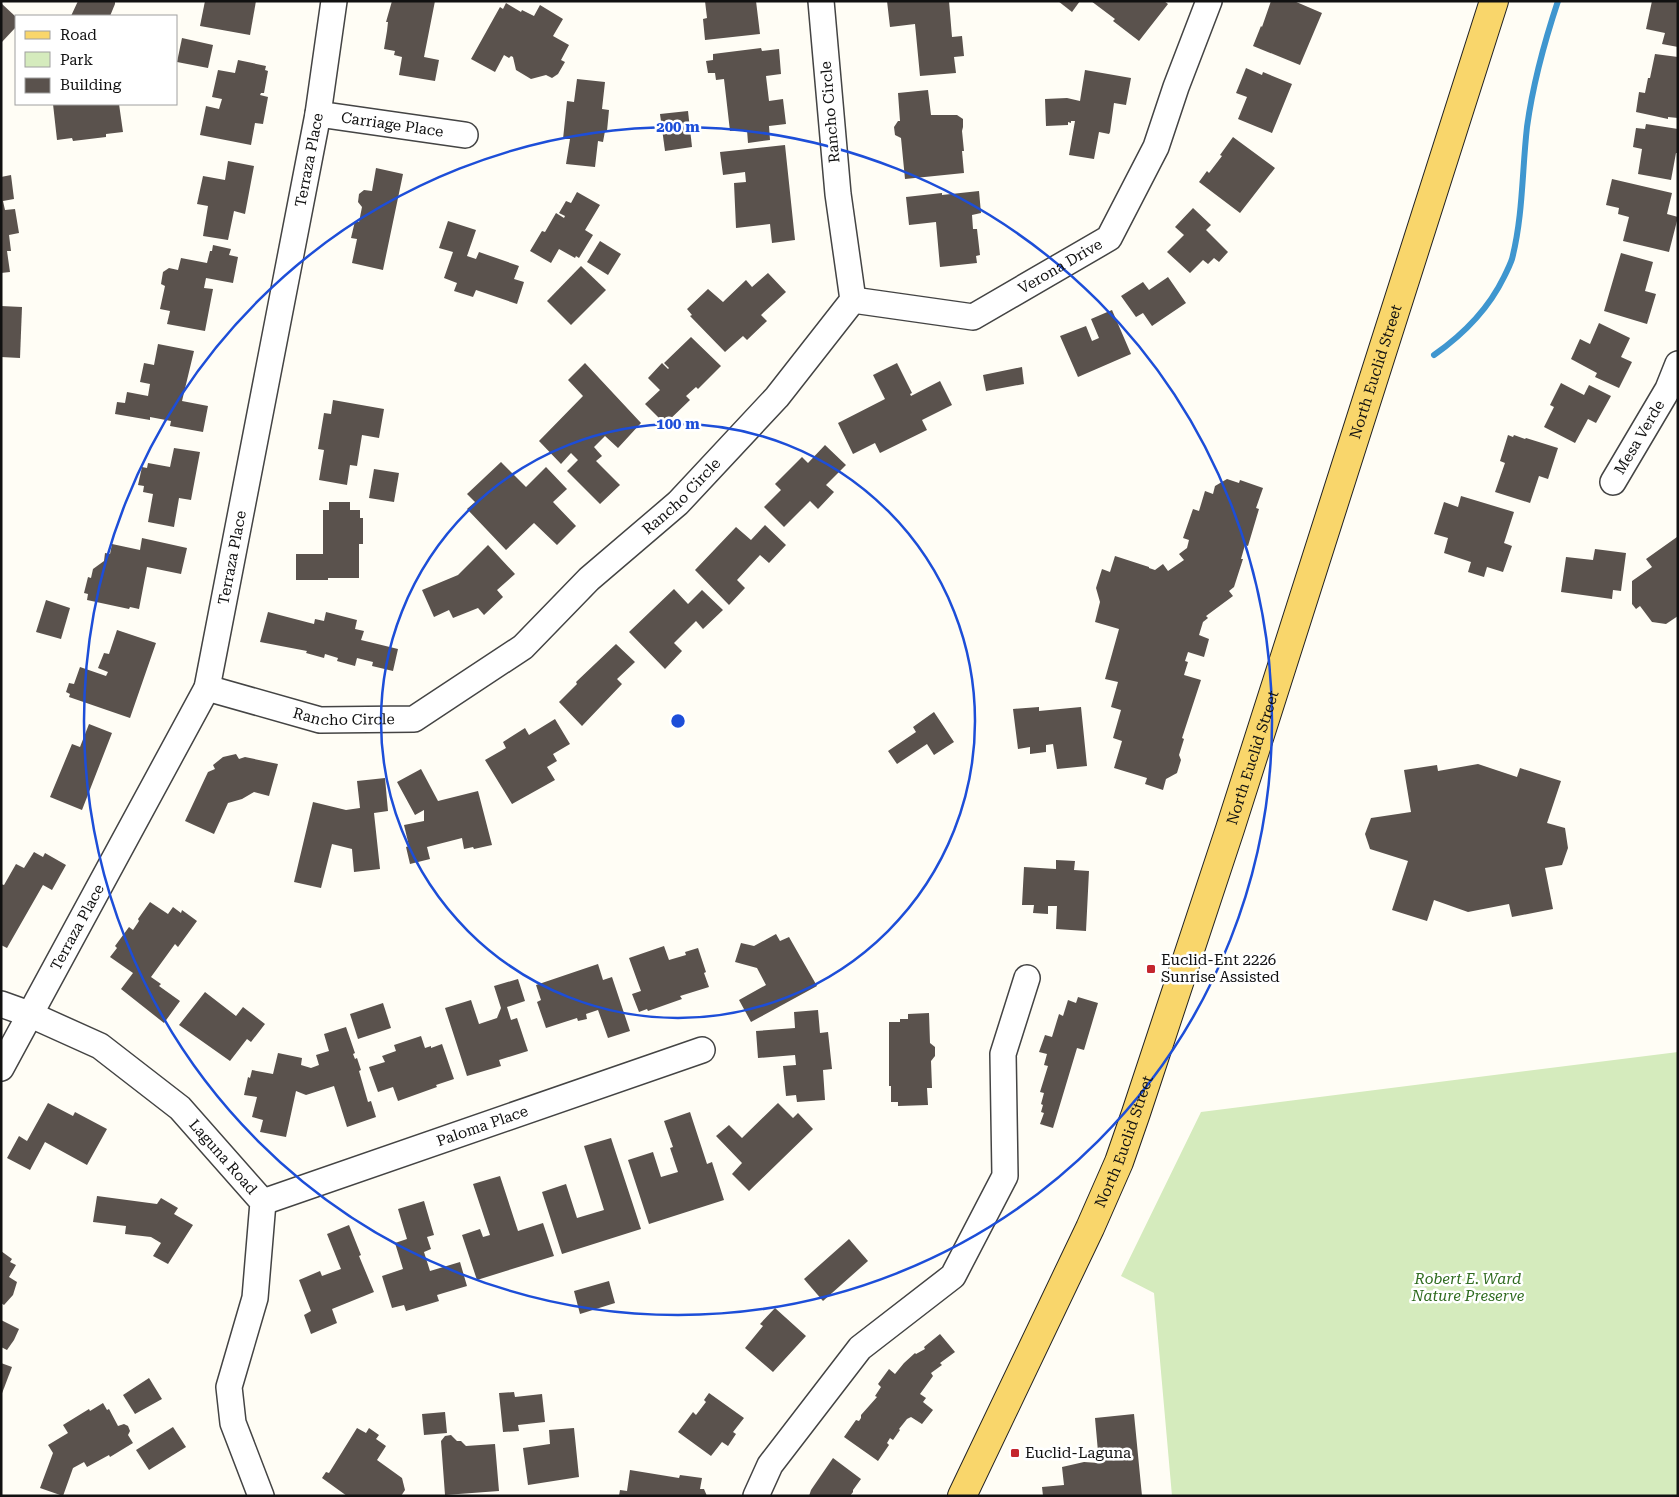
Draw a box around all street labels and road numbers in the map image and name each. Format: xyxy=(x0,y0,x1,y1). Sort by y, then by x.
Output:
street label: Rancho Circle xyxy=(817,60,843,164)
street label: Carriage Place xyxy=(340,108,445,141)
street label: Terraza Place xyxy=(291,111,327,209)
street label: Verona Drive xyxy=(1015,235,1105,298)
street label: North Euclid Street xyxy=(1346,302,1406,441)
street label: Mesa Verde xyxy=(1611,397,1668,478)
street label: Rancho Circle xyxy=(639,454,724,538)
street label: Terraza Place xyxy=(214,509,250,606)
street label: North Euclid Street xyxy=(1223,688,1283,827)
street label: Rancho Circle xyxy=(291,704,395,729)
street label: Terraza Place xyxy=(47,881,108,974)
street label: North Euclid Street xyxy=(1091,1073,1157,1210)
street label: Paloma Place xyxy=(434,1102,530,1150)
street label: Laguna Road xyxy=(185,1116,261,1198)

